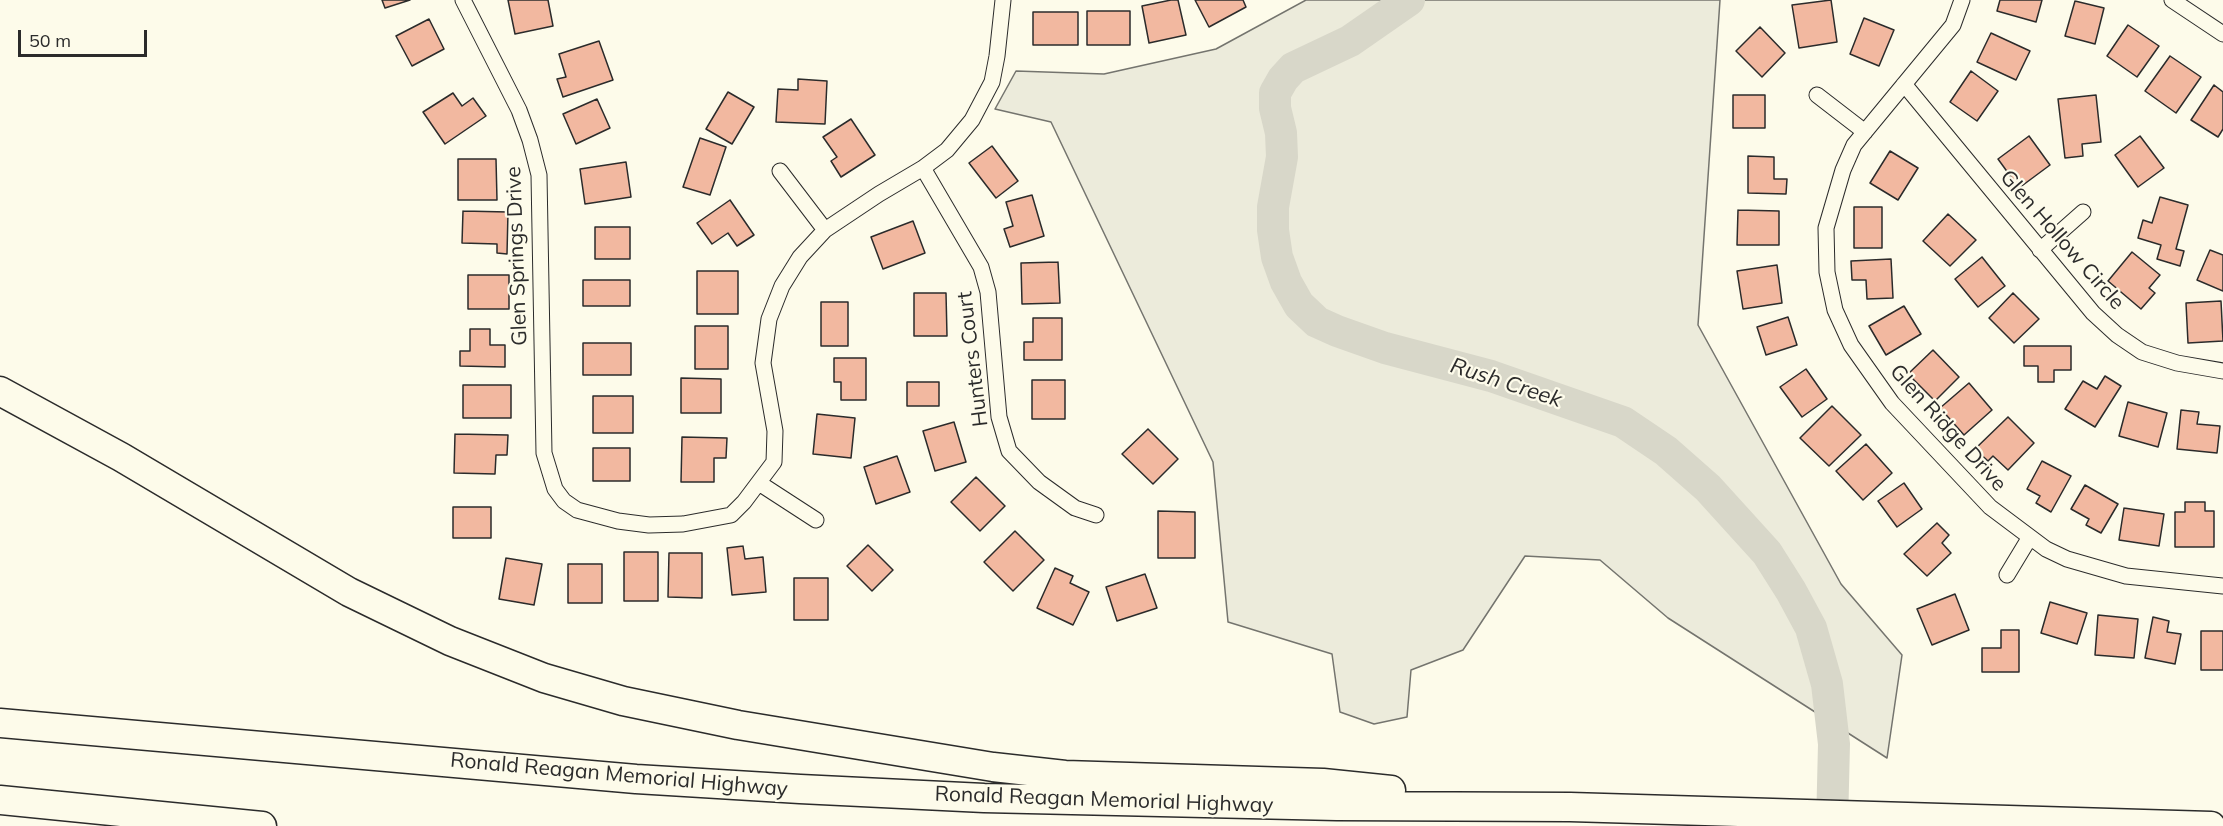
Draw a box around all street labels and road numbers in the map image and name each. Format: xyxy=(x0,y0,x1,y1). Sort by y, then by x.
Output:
street label: Glen Hollow Circle xyxy=(1994,165,2130,315)
street label: Glen Springs Drive xyxy=(501,166,533,346)
street label: Hunters Court xyxy=(952,290,994,428)
street label: Glen Ridge Drive xyxy=(1884,359,2012,497)
street label: Ronald Reagan Memorial Highway xyxy=(449,748,789,802)
street label: Ronald Reagan Memorial Highway xyxy=(934,781,1274,819)

